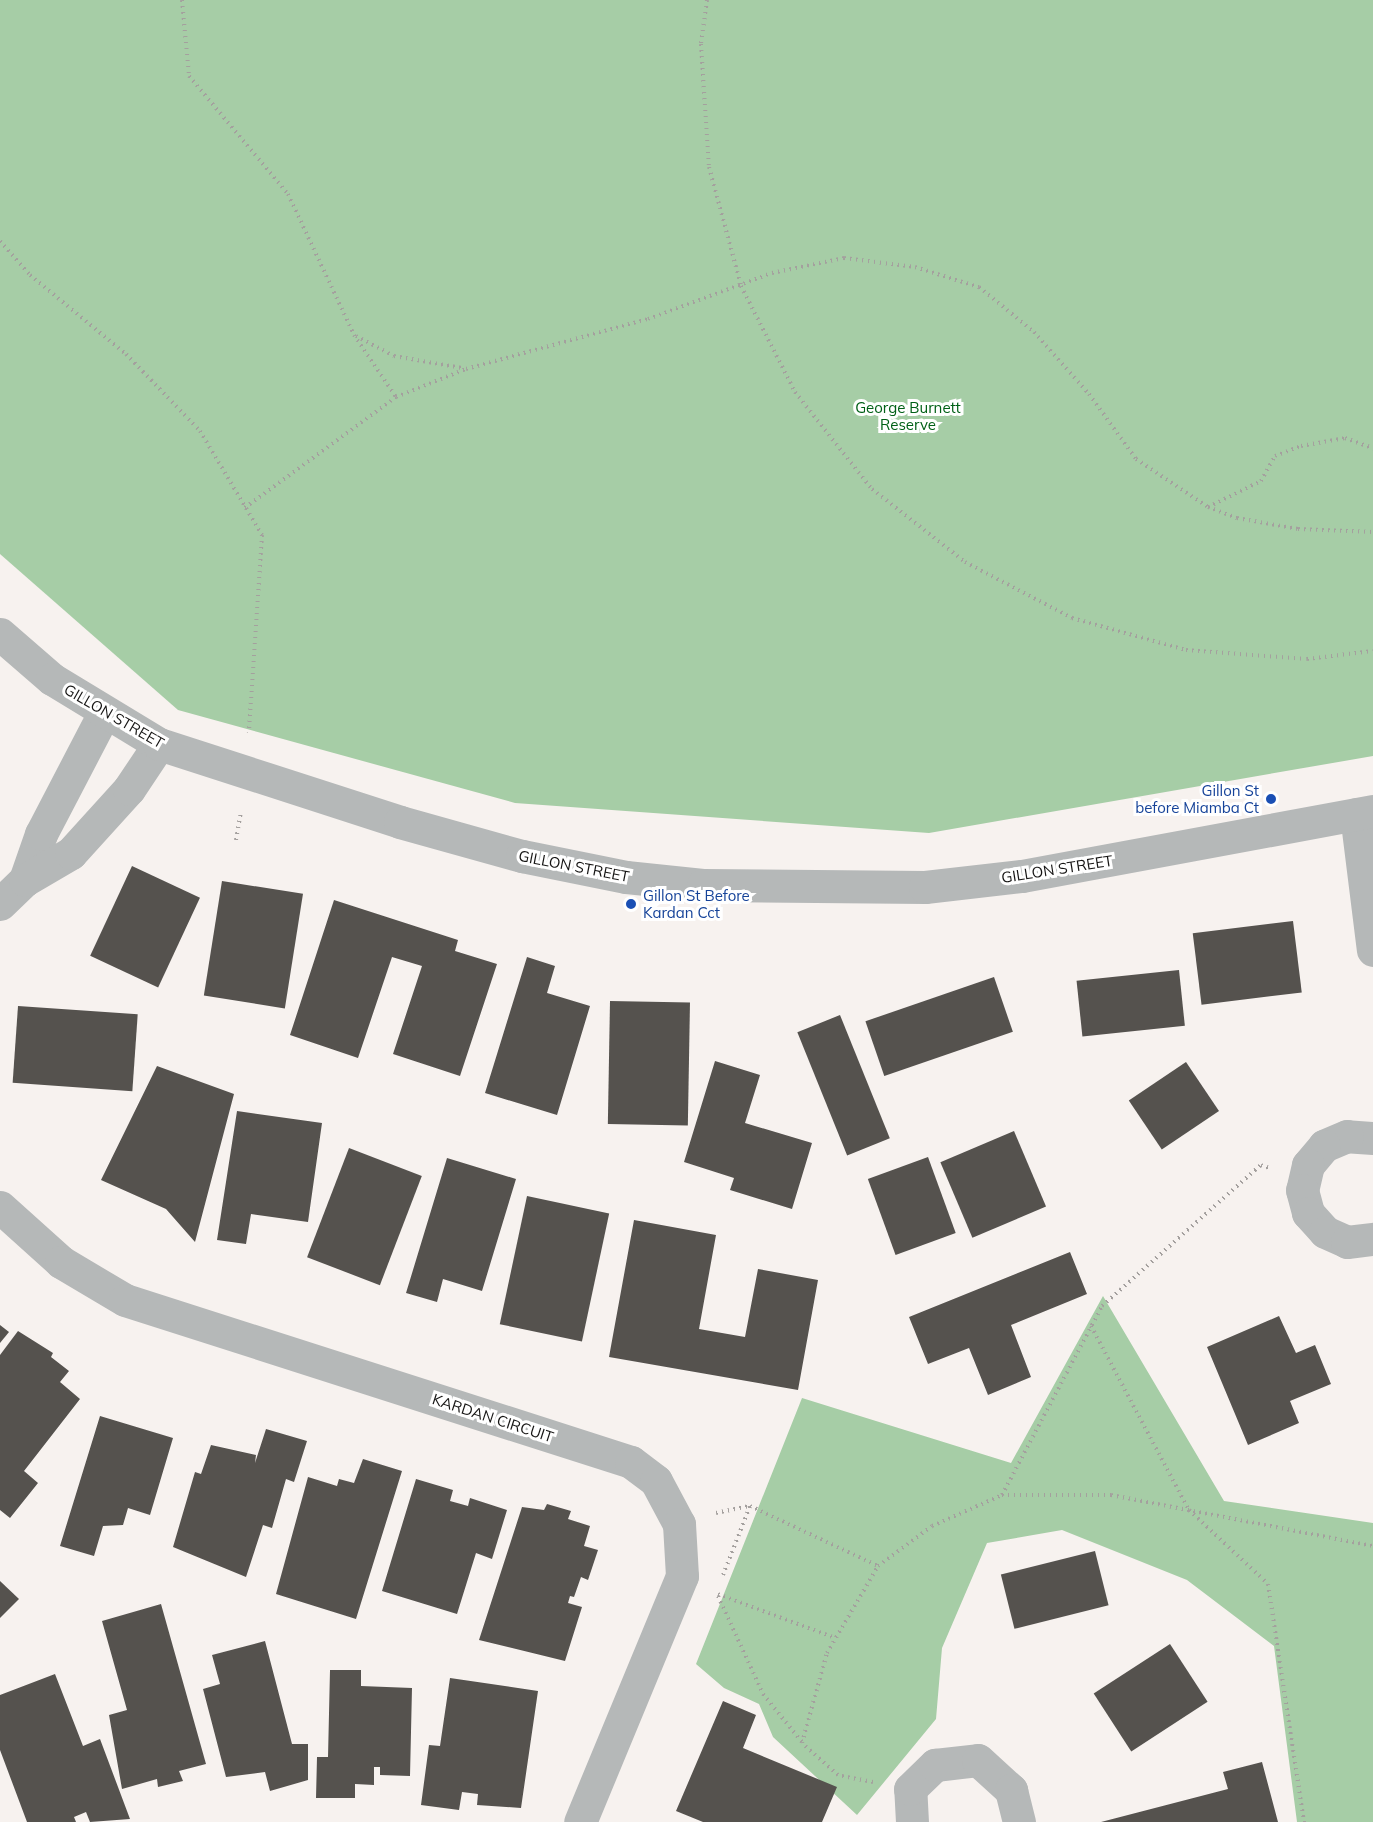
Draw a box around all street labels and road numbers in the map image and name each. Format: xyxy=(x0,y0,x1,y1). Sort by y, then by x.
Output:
street label: GILLON STREET xyxy=(61,680,167,752)
street label: GILLON STREET xyxy=(517,846,631,886)
street label: GILLON STREET xyxy=(1000,851,1114,887)
street label: KARDAN CIRCUIT xyxy=(430,1390,556,1446)

